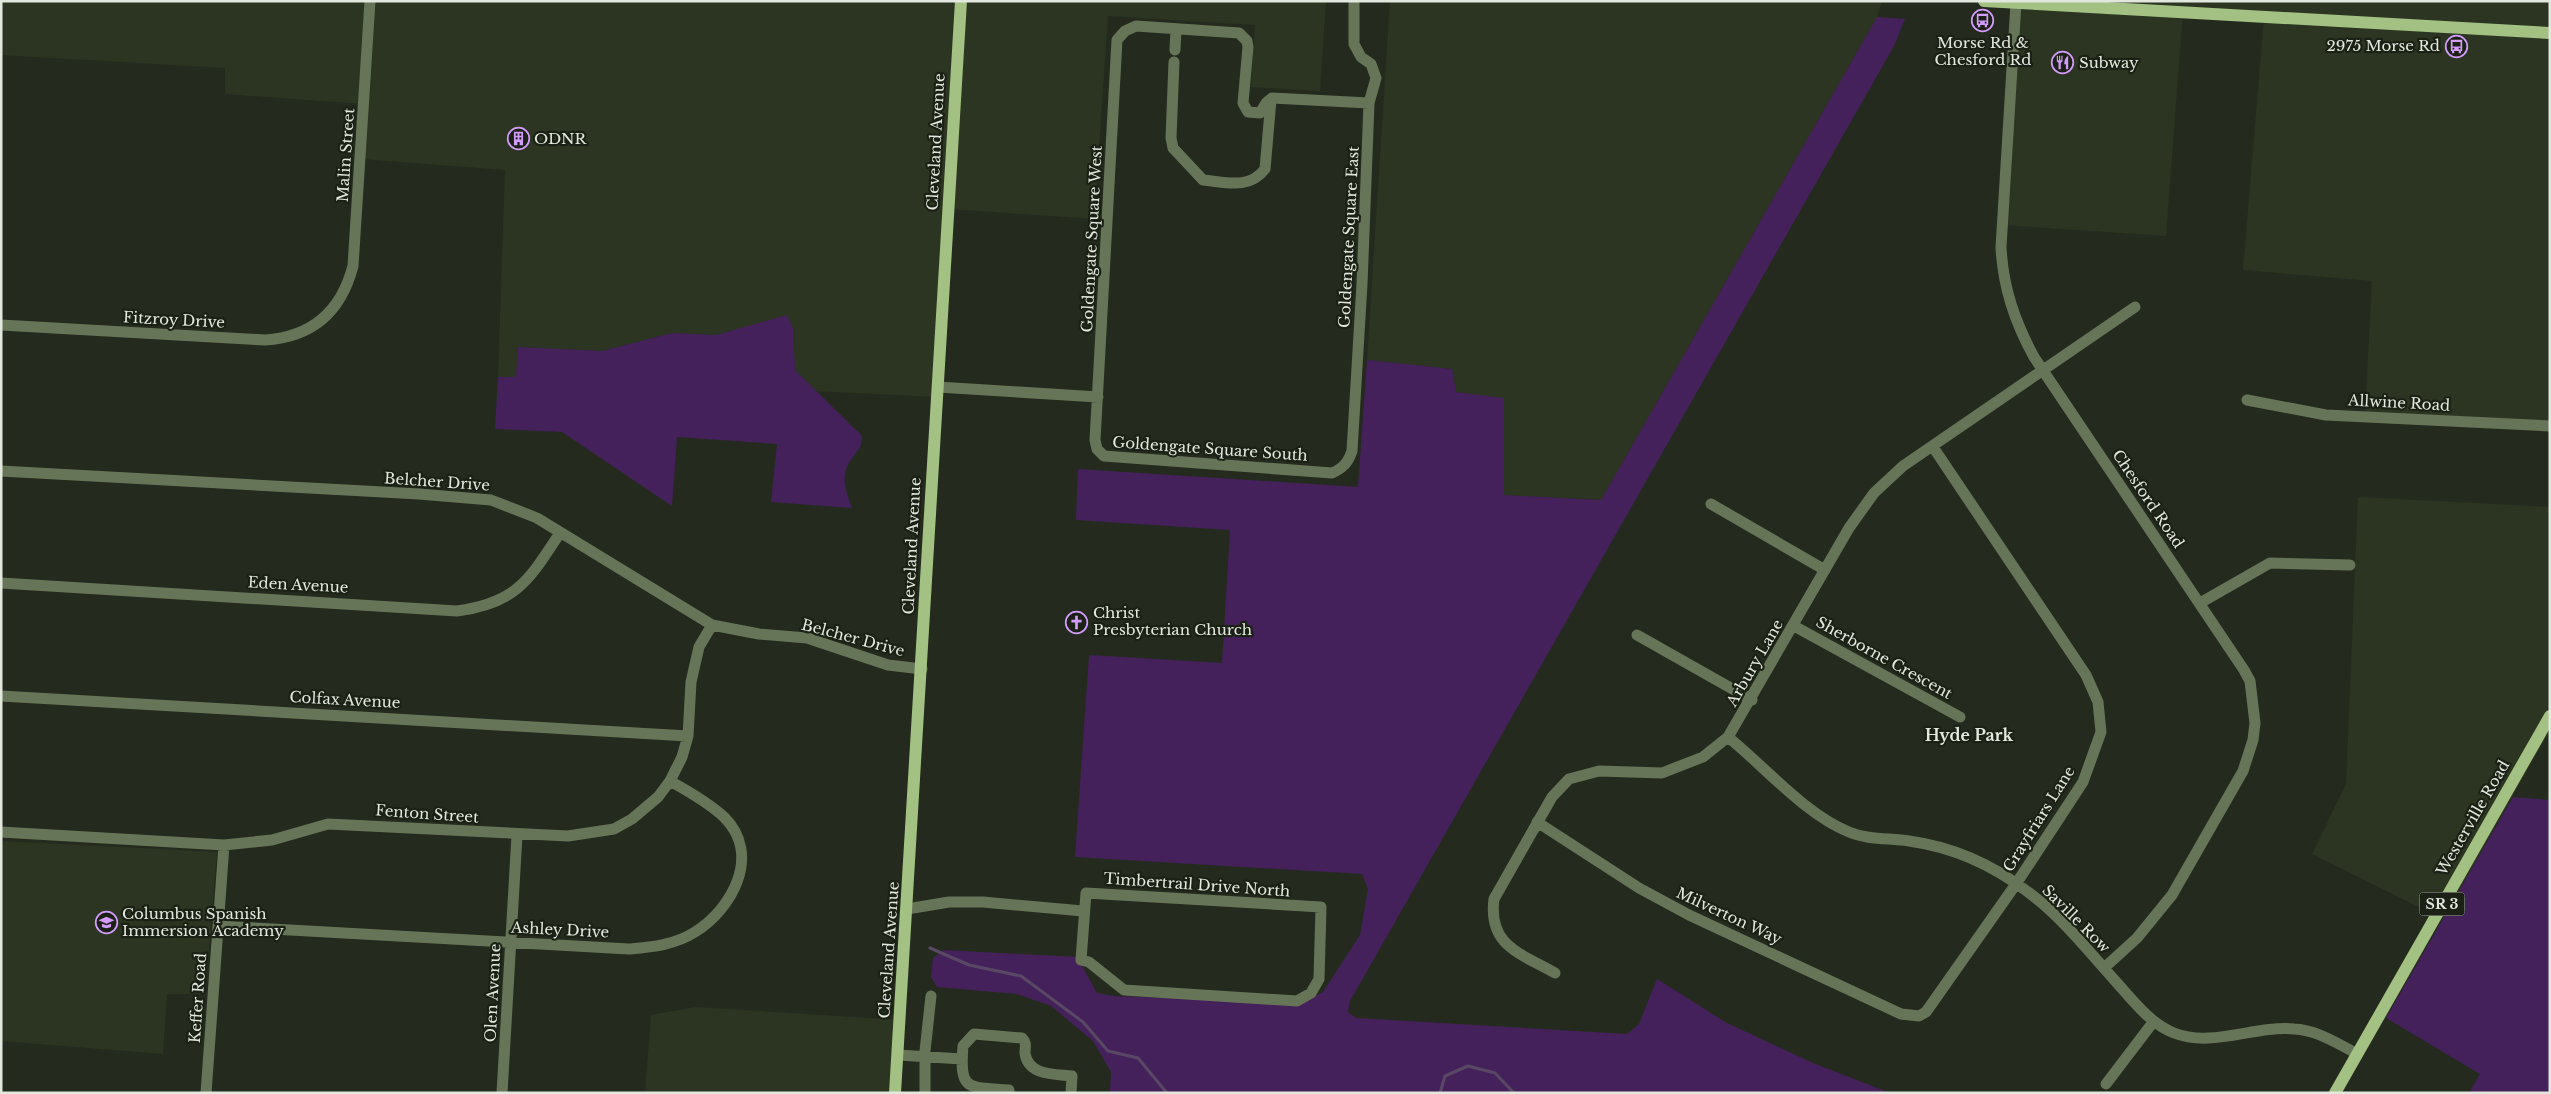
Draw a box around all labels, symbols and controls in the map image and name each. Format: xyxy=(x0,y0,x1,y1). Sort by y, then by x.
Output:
bus stop icon: Morse Rd & Chesford Rd xyxy=(1971,8,1995,32)
place label: Morse Rd & Chesford Rd xyxy=(1935,33,2031,69)
bus stop icon: 2975 Morse Rd xyxy=(2444,34,2468,58)
place label: 2975 Morse Rd xyxy=(2327,36,2440,55)
restaurant icon: Subway xyxy=(2051,51,2075,75)
place label: Subway xyxy=(2079,53,2139,72)
street label: Cleveland Avenue xyxy=(922,73,949,211)
street label: Malin Street xyxy=(333,107,358,203)
building icon: ODNR xyxy=(506,127,530,151)
place label: ODNR xyxy=(534,129,588,148)
street label: Goldengate Square West xyxy=(1077,145,1106,333)
street label: Goldengate Square East xyxy=(1334,145,1363,328)
street label: Fitzroy Drive xyxy=(123,307,225,332)
street label: Allwine Road xyxy=(2346,390,2451,415)
street label: Goldengate Square South xyxy=(1112,432,1308,465)
street label: Chesford Road xyxy=(2108,446,2188,552)
street label: Belcher Drive xyxy=(384,468,491,495)
street label: Cleveland Avenue xyxy=(898,477,925,615)
street label: Eden Avenue xyxy=(247,572,349,597)
place label: Christ Presbyterian Church xyxy=(1093,603,1252,639)
church icon: Christ Presbyterian Church xyxy=(1065,610,1089,634)
street label: Sherborne Crescent xyxy=(1813,612,1956,703)
street label: Belcher Drive xyxy=(800,615,907,660)
street label: Arbury Lane xyxy=(1722,616,1787,711)
street label: Colfax Avenue xyxy=(289,687,401,712)
district label: Hyde Park xyxy=(1925,725,2014,745)
street label: Westerville Road xyxy=(2431,757,2513,880)
street label: Grayfriars Lane xyxy=(1998,762,2079,875)
street label: Fenton Street xyxy=(375,800,480,827)
street label: Timbertrail Drive North xyxy=(1103,869,1291,900)
street label: Cleveland Avenue xyxy=(874,881,903,1019)
street label: Saville Row xyxy=(2038,881,2115,957)
street label: Milverton Way xyxy=(1673,883,1785,948)
road number: SR 3 xyxy=(2420,892,2464,916)
place label: Columbus Spanish Immersion Academy xyxy=(122,904,284,940)
school or university icon: Columbus Spanish Immersion Academy xyxy=(94,911,118,935)
street label: Ashley Drive xyxy=(509,917,610,942)
street label: Olen Avenue xyxy=(480,943,505,1043)
street label: Keffer Road xyxy=(185,952,210,1044)

